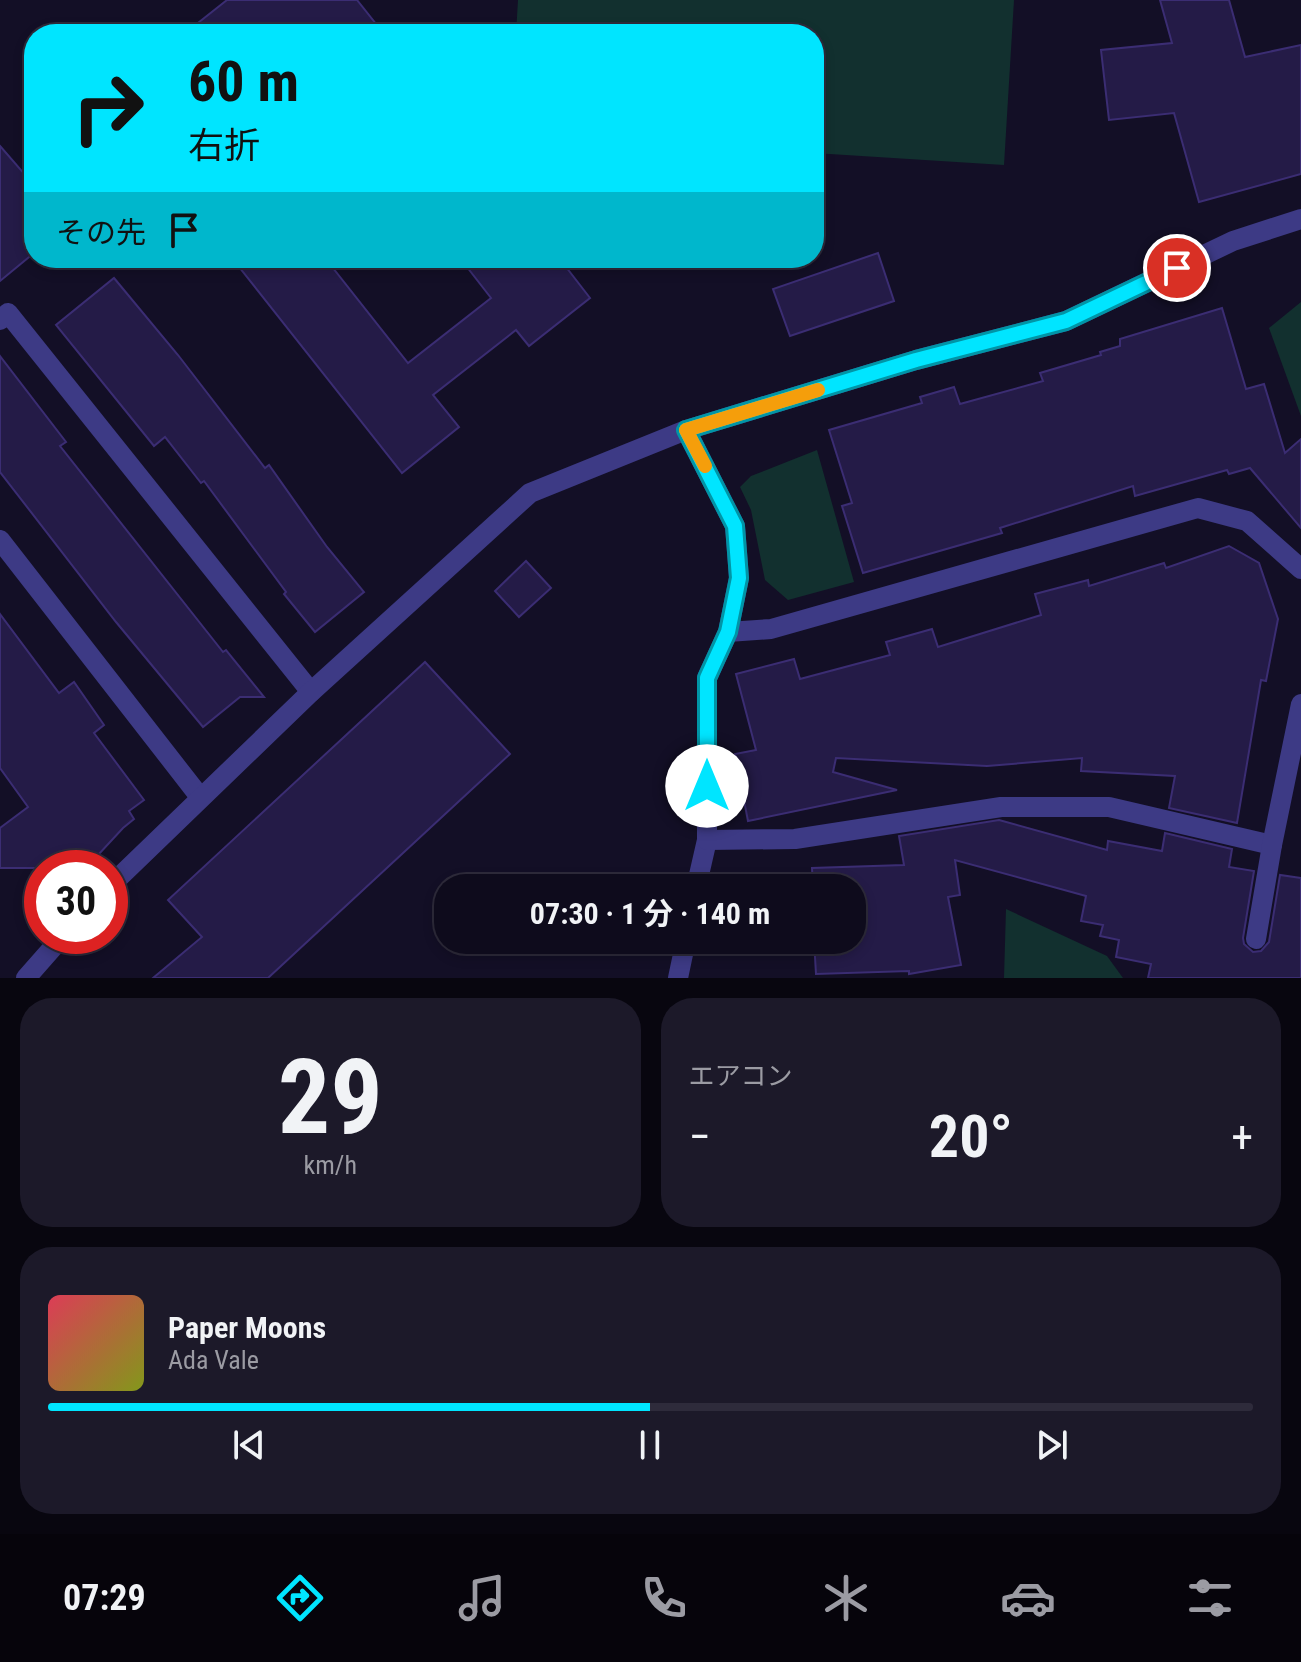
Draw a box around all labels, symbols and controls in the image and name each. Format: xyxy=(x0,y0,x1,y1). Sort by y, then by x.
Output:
text: 60 m xyxy=(188,49,299,115)
icon: right xyxy=(56,56,160,160)
text: 右折 xyxy=(188,125,260,167)
icon: arrive xyxy=(162,208,206,252)
text: その先 xyxy=(56,215,146,250)
pin xyxy=(1143,234,1211,302)
icon: arrive xyxy=(1155,246,1199,290)
position arrow xyxy=(665,744,749,828)
speed limit sign: 30 xyxy=(24,850,128,954)
text: 07:30 · 1 分 · 140 m xyxy=(530,896,770,931)
text: 29 xyxy=(278,1037,383,1158)
text: エアコン xyxy=(689,1061,793,1091)
text: 20° xyxy=(929,1101,1013,1172)
text: − xyxy=(689,1111,711,1163)
text: + xyxy=(1231,1111,1253,1163)
text: km/h xyxy=(304,1150,357,1180)
text: Paper Moons xyxy=(168,1310,326,1345)
text: Ada Vale xyxy=(168,1345,259,1375)
icon: previous xyxy=(227,1423,271,1467)
icon: pause xyxy=(628,1423,672,1467)
icon: next xyxy=(1030,1423,1074,1467)
icon: directions xyxy=(272,1570,328,1626)
icon: music xyxy=(454,1570,510,1626)
icon: phone xyxy=(636,1570,692,1626)
icon: climate xyxy=(818,1570,874,1626)
icon: car xyxy=(1000,1570,1056,1626)
icon: filters xyxy=(1182,1570,1238,1626)
text: 07:29 xyxy=(63,1577,146,1619)

